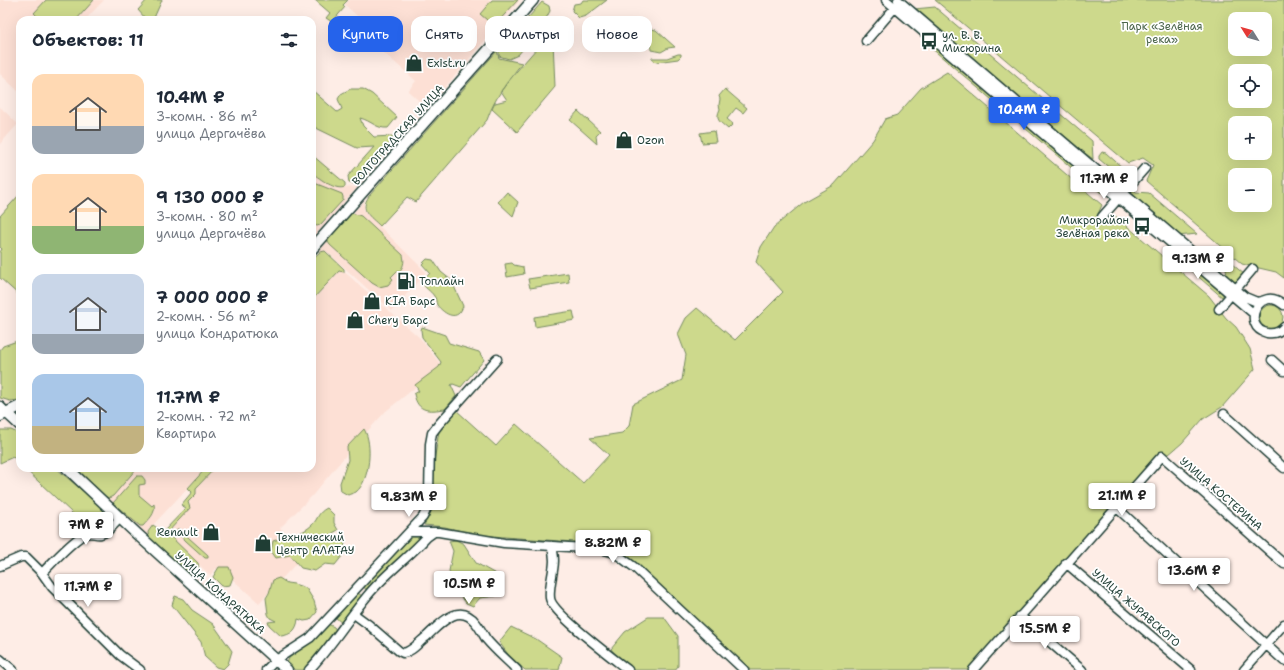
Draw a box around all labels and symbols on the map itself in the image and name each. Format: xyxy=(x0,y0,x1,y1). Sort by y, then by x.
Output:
north arrow xyxy=(1228,12,1272,56)
park label: Парк «Зелёная река» xyxy=(1121,19,1203,47)
place label: ул. В. В. Мисюрина xyxy=(942,28,1001,56)
bus stop icon: ул. В. В. Мисюрина xyxy=(919,31,939,51)
shop icon: Exist.ru xyxy=(404,53,424,73)
place label: Exist.ru xyxy=(427,56,466,71)
street label: ВОЛГОГРАДСКАЯ УЛИЦА xyxy=(349,81,447,189)
pin: 10.4M ₽ xyxy=(987,97,1061,131)
shop icon: Ozon xyxy=(614,130,634,150)
place label: Ozon xyxy=(637,133,665,148)
pin: 11.7M ₽ xyxy=(1067,166,1141,200)
place label: Микрорайон Зелёная река xyxy=(1056,213,1129,241)
bus stop icon: Микрорайон Зелёная река xyxy=(1132,216,1152,236)
pin: 9.13M ₽ xyxy=(1161,246,1235,280)
fuel station icon: Топлайн xyxy=(396,271,416,291)
place label: Топлайн xyxy=(419,274,464,289)
shop icon: KIA Барс xyxy=(362,291,382,311)
place label: KIA Барс xyxy=(385,294,436,309)
shop icon: Chery Барс xyxy=(345,310,365,330)
place label: Chery Барс xyxy=(368,313,428,328)
street label: УЛИЦА КОСТЕРИНА xyxy=(1176,454,1266,534)
pin: 21.1M ₽ xyxy=(1085,483,1159,517)
pin: 9.83M ₽ xyxy=(372,484,446,518)
pin: 7M ₽ xyxy=(62,512,110,546)
shop icon: Renault xyxy=(201,522,221,542)
place label: Renault xyxy=(157,525,198,540)
place label: Технический Центр АЛАТАУ xyxy=(276,530,355,558)
pin: 8.82M ₽ xyxy=(576,530,650,564)
shop icon: Технический Центр АЛАТАУ xyxy=(253,533,273,553)
street label: УЛИЦА КОНДРАТЮКА xyxy=(172,548,268,638)
pin: 13.6M ₽ xyxy=(1157,558,1231,592)
street label: УЛИЦА ЖУРАВСКОГО xyxy=(1089,566,1183,651)
pin: 10.5M ₽ xyxy=(432,571,506,605)
pin: 11.7M ₽ xyxy=(51,574,125,608)
pin: 15.5M ₽ xyxy=(1008,616,1082,650)

